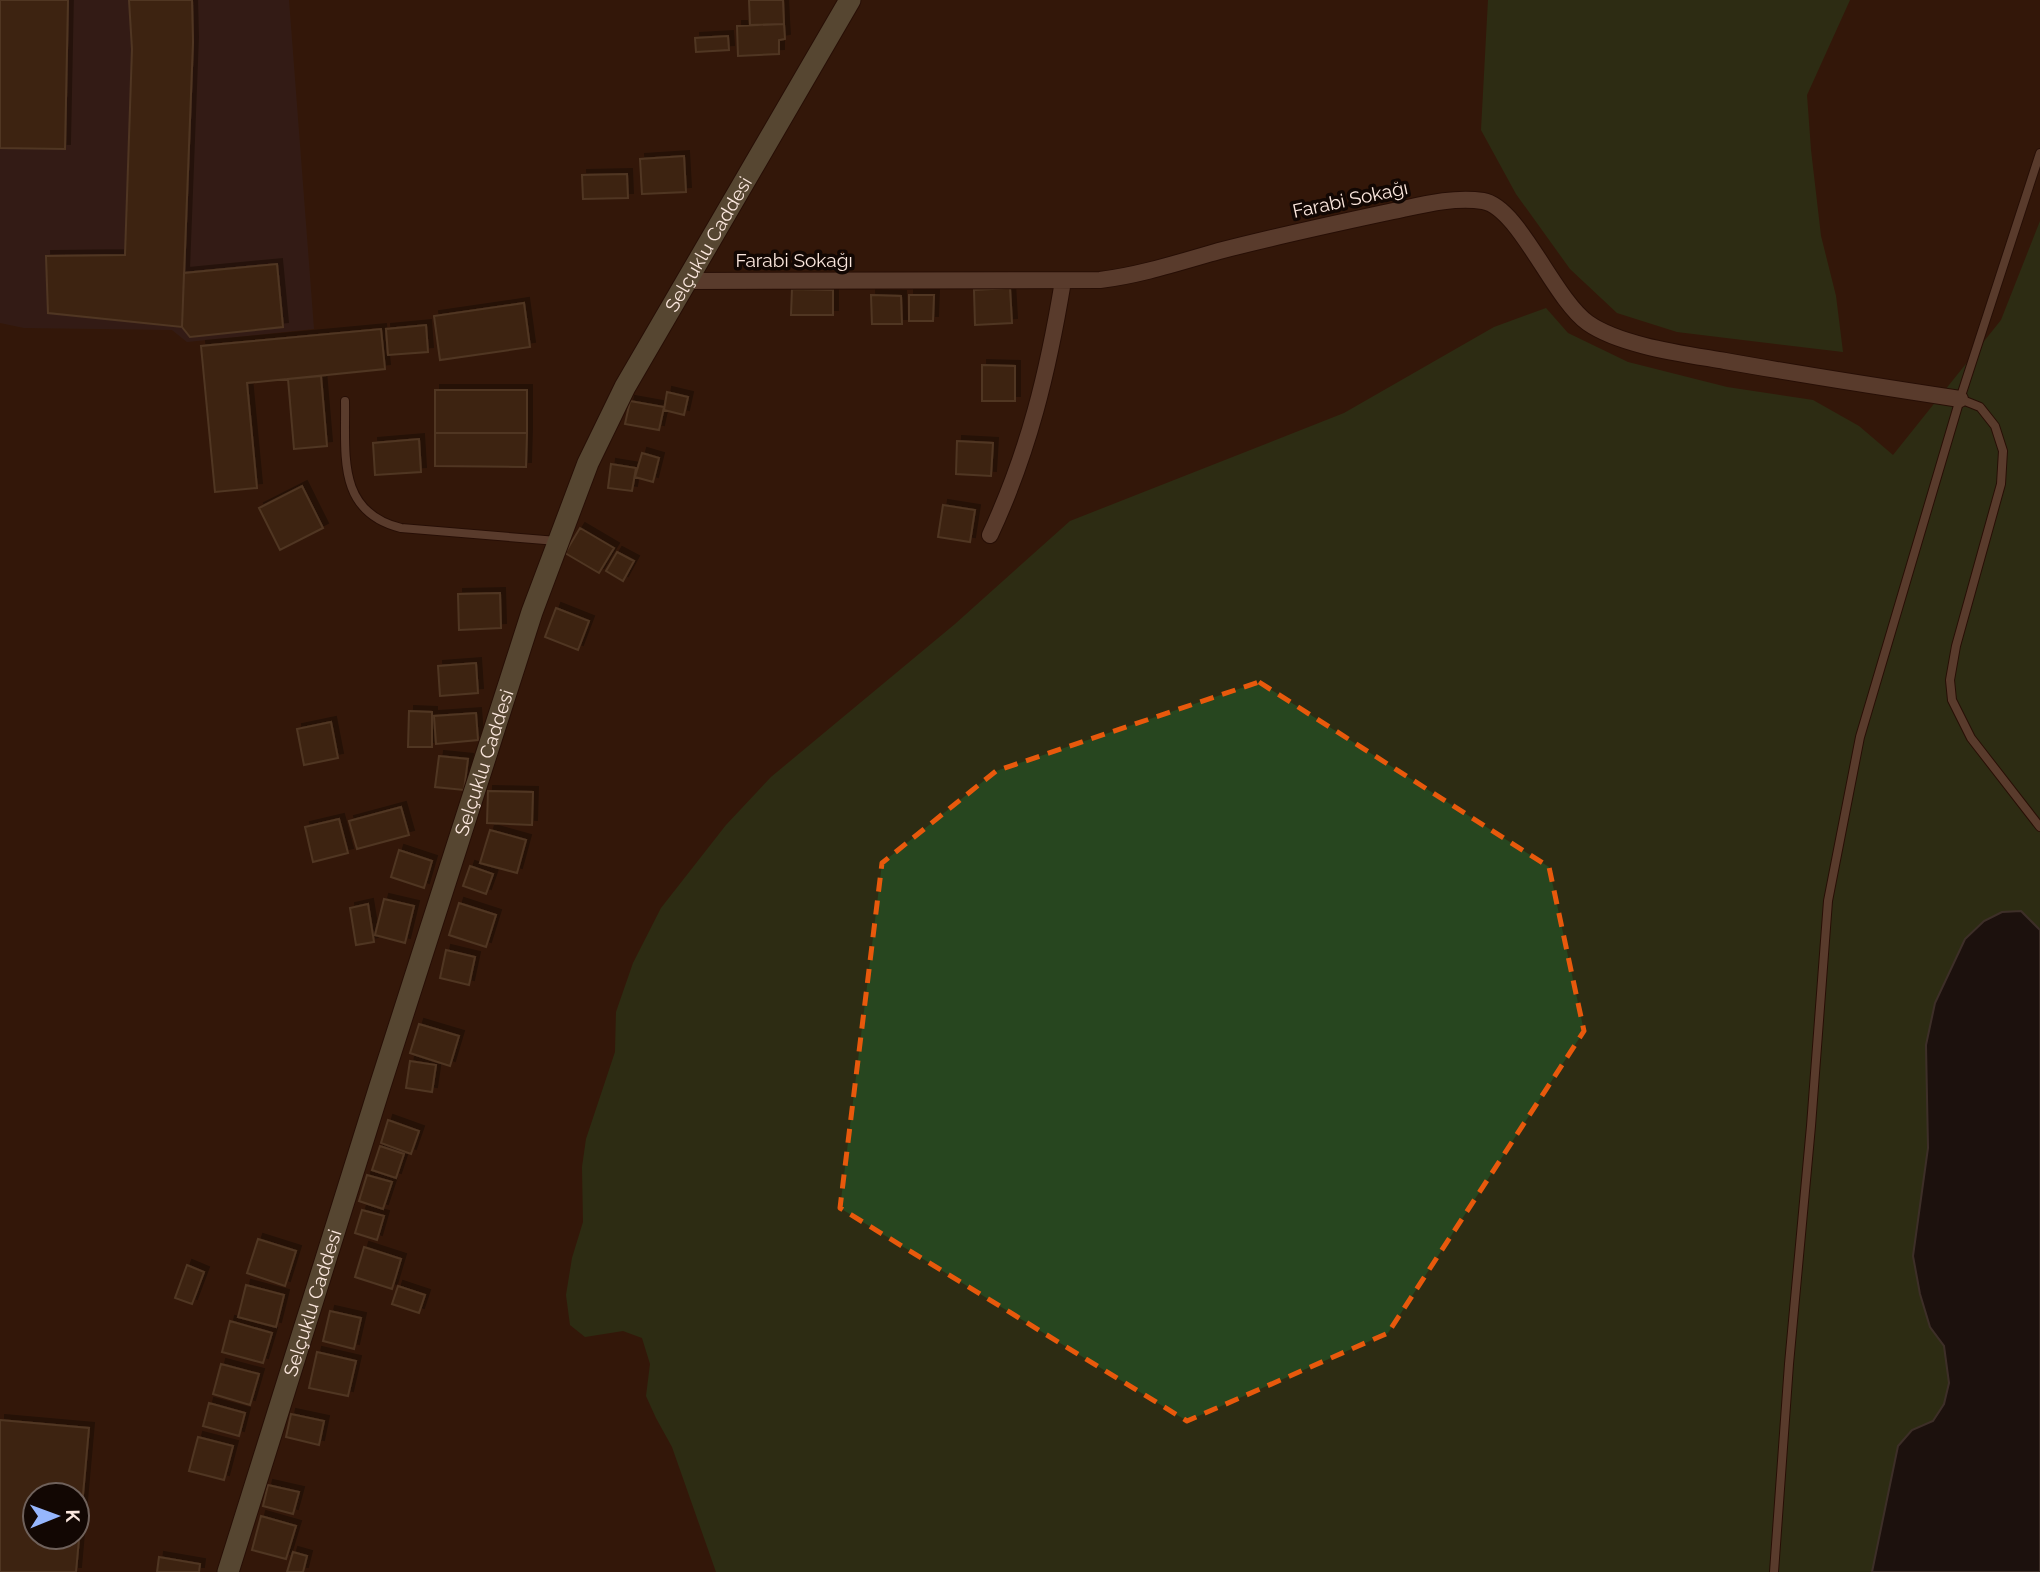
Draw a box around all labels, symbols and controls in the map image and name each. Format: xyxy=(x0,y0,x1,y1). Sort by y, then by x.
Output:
street label: Selçuklu Caddesi xyxy=(660,173,756,316)
street label: Farabi Sokağı xyxy=(1290,176,1410,222)
street label: Farabi Sokağı xyxy=(735,249,853,271)
street label: Selçuklu Caddesi xyxy=(450,686,518,838)
street label: Selçuklu Caddesi xyxy=(279,1227,345,1379)
north arrow xyxy=(21,1481,91,1551)
text: K xyxy=(62,1509,84,1523)

